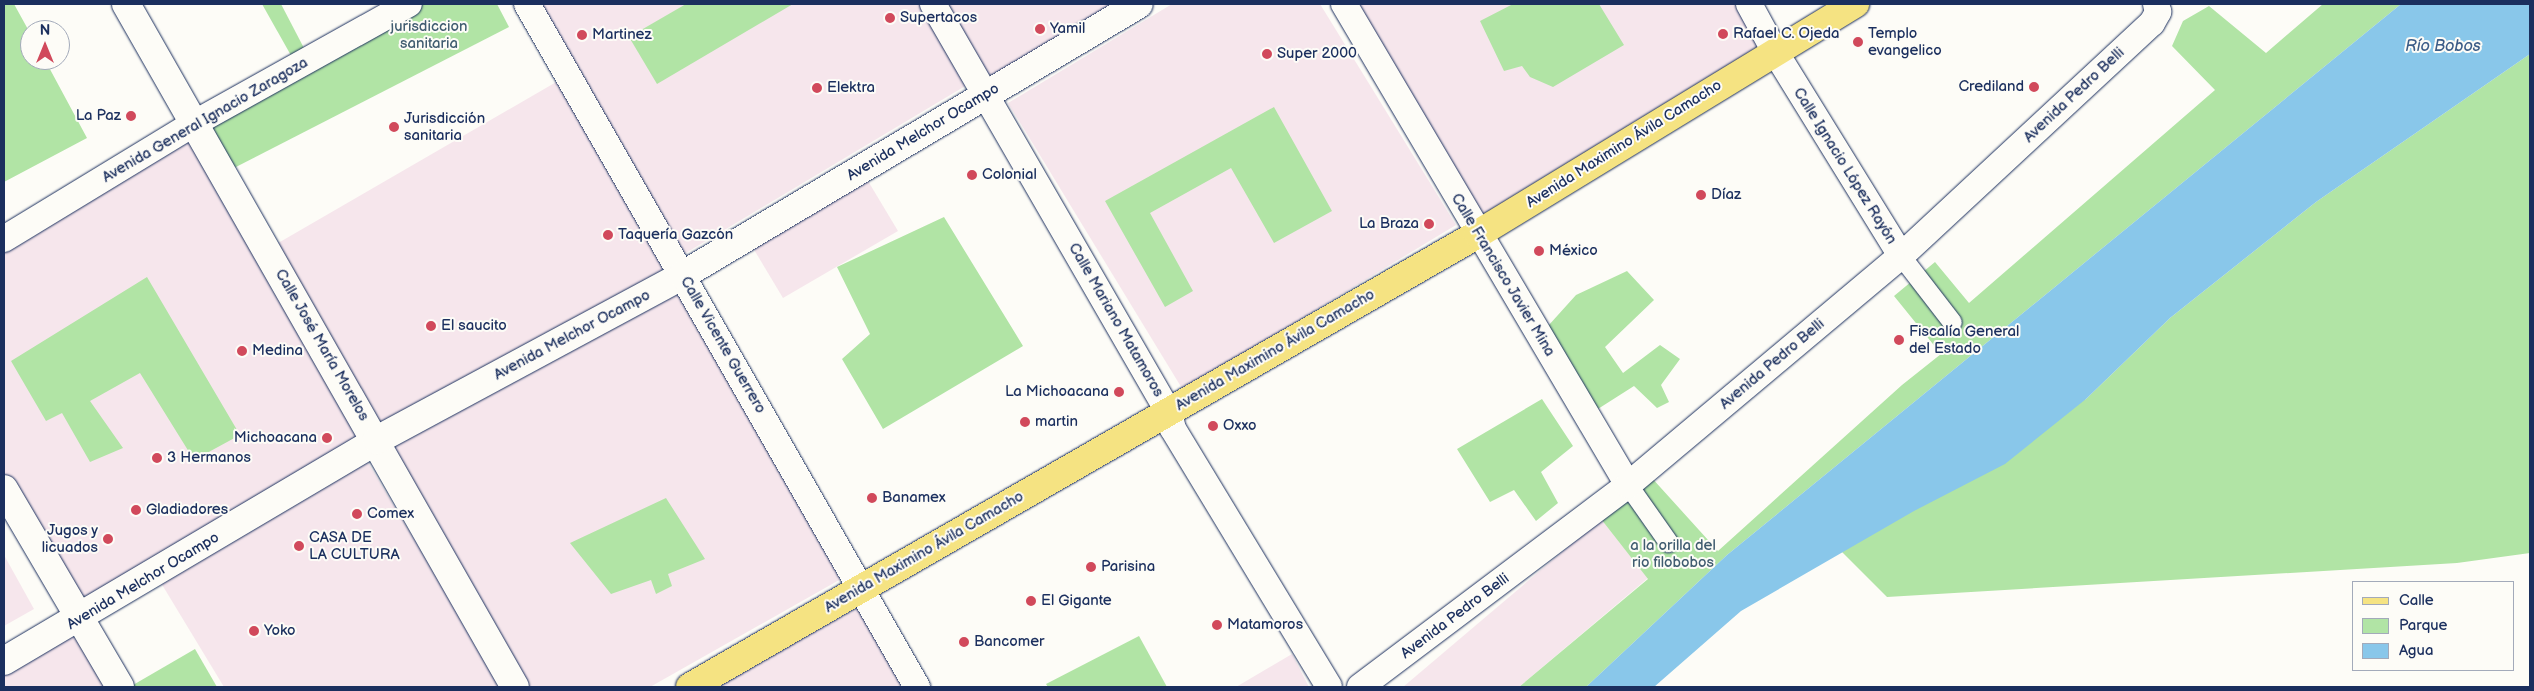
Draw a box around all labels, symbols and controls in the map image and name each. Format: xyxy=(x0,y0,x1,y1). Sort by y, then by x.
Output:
place label: Supertacos xyxy=(900,9,977,27)
marker: Supertacos xyxy=(884,12,896,24)
park label: jurisdiccion sanitaria xyxy=(391,17,467,52)
north arrow xyxy=(20,20,70,70)
place label: Yamil xyxy=(1050,20,1085,38)
text: N xyxy=(40,22,50,39)
marker: Yamil xyxy=(1034,23,1046,35)
place label: Templo evangelico xyxy=(1868,24,1942,59)
place label: Rafael C. Ojeda xyxy=(1733,25,1839,43)
place label: Martinez xyxy=(592,26,652,44)
marker: Rafael C. Ojeda xyxy=(1717,28,1729,40)
marker: Martinez xyxy=(576,29,588,41)
marker: Templo evangelico xyxy=(1852,36,1864,48)
water label: Río Bobos xyxy=(2405,37,2481,57)
street label: Avenida Pedro Belli xyxy=(2020,44,2128,146)
place label: Super 2000 xyxy=(1277,45,1357,63)
marker: Super 2000 xyxy=(1261,48,1273,60)
street label: Avenida General Ignacio Zaragoza xyxy=(99,54,311,186)
street label: Avenida Maximino Ávila Camacho xyxy=(1523,76,1725,212)
place label: Crediland xyxy=(1958,78,2024,96)
place label: Elektra xyxy=(827,79,875,97)
street label: Avenida Melchor Ocampo xyxy=(844,79,1002,185)
marker: Crediland xyxy=(2028,81,2040,93)
marker: Elektra xyxy=(811,82,823,94)
street label: Calle Ignacio López Rayón xyxy=(1789,84,1901,248)
place label: La Paz xyxy=(76,107,121,125)
place label: Jurisdicción sanitaria xyxy=(404,109,485,144)
marker: La Paz xyxy=(125,110,137,122)
marker: Jurisdicción sanitaria xyxy=(388,121,400,133)
place label: Colonial xyxy=(982,166,1037,184)
marker: Colonial xyxy=(966,169,978,181)
place label: Díaz xyxy=(1711,186,1741,204)
marker: Díaz xyxy=(1695,189,1707,201)
street label: Calle Francisco Javier Mina xyxy=(1447,190,1559,360)
place label: La Braza xyxy=(1359,215,1419,233)
marker: La Braza xyxy=(1423,218,1435,230)
place label: Taquería Gazcón xyxy=(618,226,733,244)
marker: Taquería Gazcón xyxy=(602,229,614,241)
street label: Calle Mariano Matamoros xyxy=(1065,240,1167,400)
place label: México xyxy=(1549,242,1598,260)
marker: México xyxy=(1533,245,1545,257)
street label: Calle José María Morelos xyxy=(271,266,373,424)
street label: Calle Vicente Guerrero xyxy=(676,273,770,417)
street label: Avenida Maximino Ávila Camacho xyxy=(1172,285,1378,415)
street label: Avenida Melchor Ocampo xyxy=(491,286,653,384)
street label: Avenida Pedro Belli xyxy=(1716,315,1828,413)
place label: El saucito xyxy=(441,317,507,335)
marker: El saucito xyxy=(425,320,437,332)
place label: Fiscalía General del Estado xyxy=(1909,322,2019,357)
marker: Fiscalía General del Estado xyxy=(1893,334,1905,346)
place label: Medina xyxy=(252,342,303,360)
marker: Medina xyxy=(236,345,248,357)
place label: La Michoacana xyxy=(1005,383,1109,401)
marker: La Michoacana xyxy=(1113,386,1125,398)
place label: martin xyxy=(1035,413,1078,431)
marker: martin xyxy=(1019,416,1031,428)
place label: Oxxo xyxy=(1223,417,1257,435)
marker: Oxxo xyxy=(1207,420,1219,432)
place label: Michoacana xyxy=(234,429,317,447)
marker: Michoacana xyxy=(321,432,333,444)
place label: 3 Hermanos xyxy=(167,449,251,467)
marker: 3 Hermanos xyxy=(151,452,163,464)
street label: Avenida Maximino Ávila Camacho xyxy=(821,487,1027,617)
place label: Banamex xyxy=(882,489,946,507)
marker: Banamex xyxy=(866,492,878,504)
place label: Gladiadores xyxy=(146,501,228,519)
marker: Gladiadores xyxy=(130,504,142,516)
place label: Comex xyxy=(367,505,414,523)
marker: Comex xyxy=(351,508,363,520)
place label: Jugos y licuados xyxy=(42,521,98,556)
street label: Avenida Melchor Ocampo xyxy=(64,528,222,634)
place label: CASA DE LA CULTURA xyxy=(309,528,400,563)
marker: Jugos y licuados xyxy=(102,533,114,545)
park label: a la orilla del rio filobobos xyxy=(1630,536,1716,571)
marker: CASA DE LA CULTURA xyxy=(293,540,305,552)
place label: Parisina xyxy=(1101,558,1155,576)
marker: Parisina xyxy=(1085,561,1097,573)
street label: Avenida Pedro Belli xyxy=(1397,569,1513,663)
legend xyxy=(2352,581,2514,671)
text: Calle xyxy=(2399,591,2434,610)
place label: El Gigante xyxy=(1041,592,1112,610)
marker: El Gigante xyxy=(1025,595,1037,607)
place label: Matamoros xyxy=(1227,616,1303,634)
text: Parque xyxy=(2399,616,2447,635)
marker: Matamoros xyxy=(1211,619,1223,631)
place label: Yoko xyxy=(264,622,296,640)
marker: Yoko xyxy=(248,625,260,637)
place label: Bancomer xyxy=(974,633,1044,651)
marker: Bancomer xyxy=(958,636,970,648)
text: Agua xyxy=(2399,641,2433,660)

